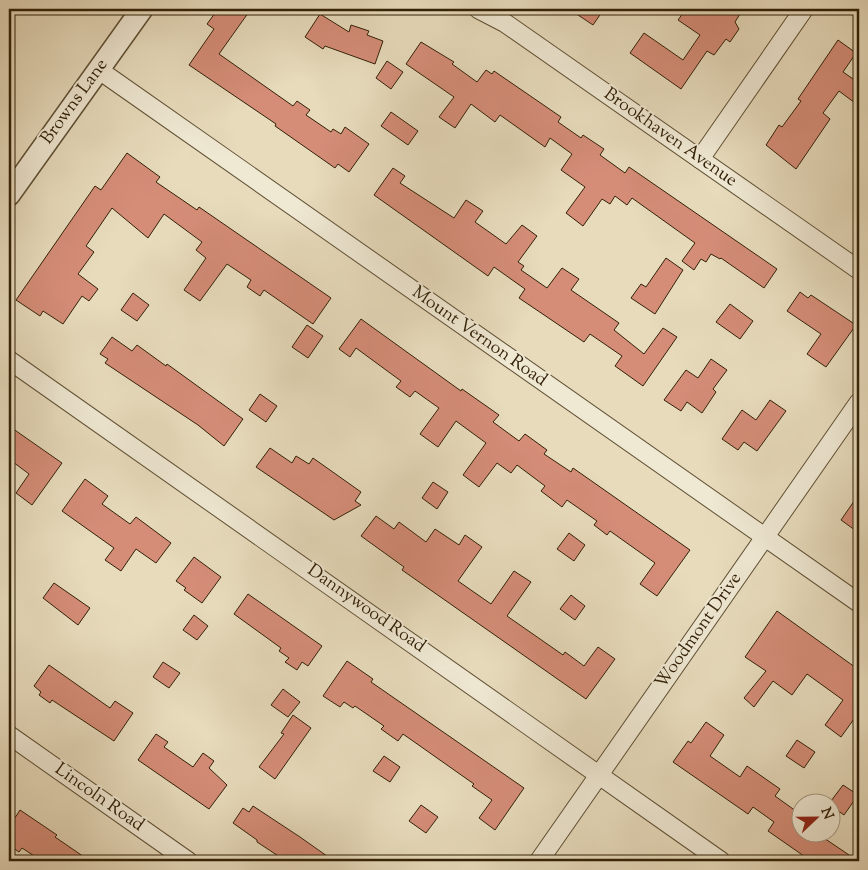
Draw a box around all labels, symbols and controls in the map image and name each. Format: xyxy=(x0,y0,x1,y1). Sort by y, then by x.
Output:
street label: Browns Lane xyxy=(35,54,115,150)
street label: Brookhaven Avenue xyxy=(598,82,742,194)
street label: Mount Vernon Road xyxy=(406,280,552,394)
street label: Dannywood Road xyxy=(301,558,431,660)
street label: Woodmont Drive xyxy=(649,568,749,694)
street label: Lincoln Road xyxy=(49,757,149,839)
north arrow xyxy=(790,792,840,842)
text: N xyxy=(815,805,838,823)

